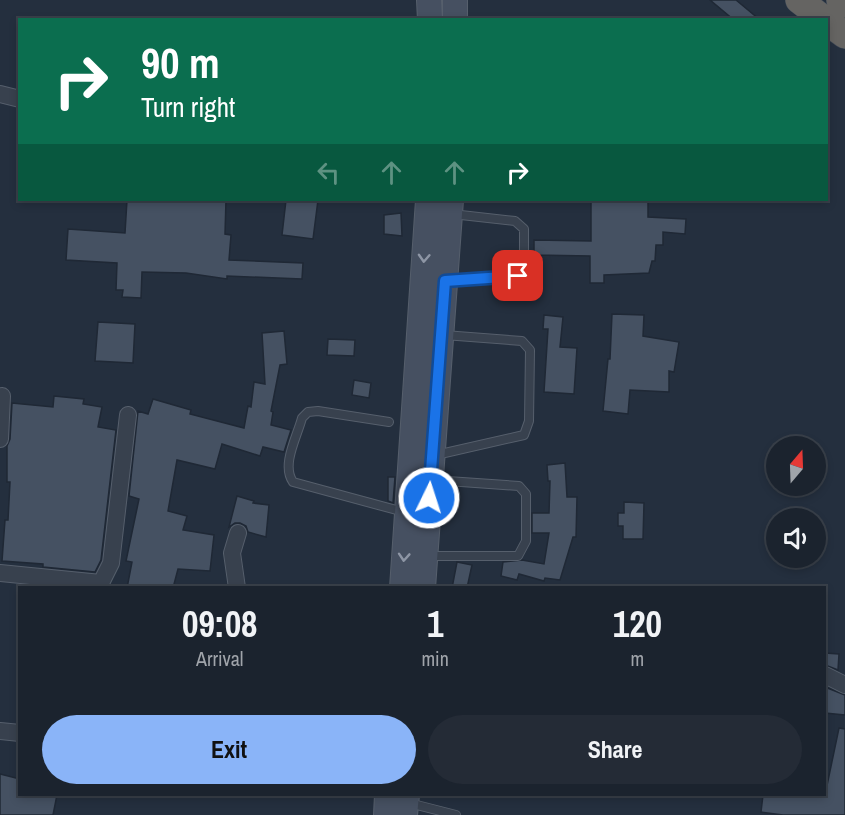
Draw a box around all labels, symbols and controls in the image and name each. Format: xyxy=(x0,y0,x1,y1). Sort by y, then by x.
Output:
text: 90 m xyxy=(141,35,220,91)
icon: right xyxy=(42,42,120,120)
text: Turn right xyxy=(141,89,235,125)
icon: left xyxy=(312,156,345,189)
icon: ahead xyxy=(375,156,408,189)
icon: ahead xyxy=(438,156,471,189)
icon: right xyxy=(501,156,534,189)
pin xyxy=(492,250,543,301)
one-way arrow xyxy=(418,253,431,262)
icon: arrive xyxy=(501,259,534,292)
north arrow xyxy=(766,436,826,496)
map controls xyxy=(766,436,826,568)
position arrow xyxy=(397,466,461,530)
button: sound xyxy=(766,508,826,568)
one-way arrow xyxy=(398,553,411,562)
text: 09:08 xyxy=(182,600,257,648)
text: 1 xyxy=(427,600,443,648)
text: 120 xyxy=(613,600,662,648)
text: Arrival xyxy=(196,645,243,672)
text: min xyxy=(421,645,449,672)
text: m xyxy=(631,645,644,672)
button: Exit xyxy=(42,715,416,784)
button: Share xyxy=(428,715,802,784)

